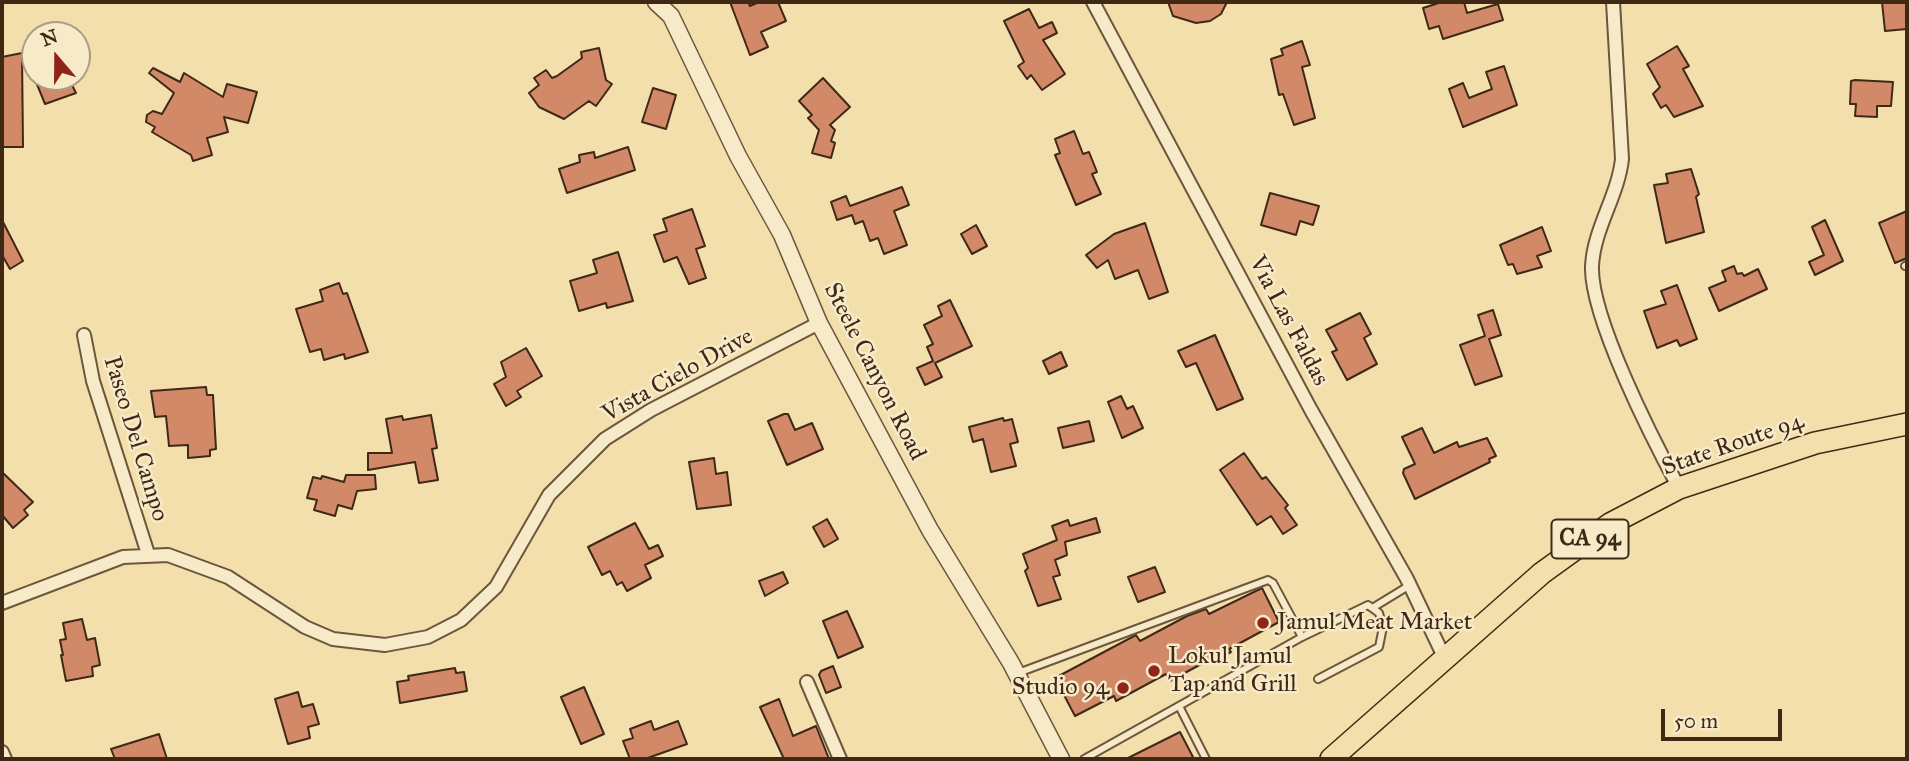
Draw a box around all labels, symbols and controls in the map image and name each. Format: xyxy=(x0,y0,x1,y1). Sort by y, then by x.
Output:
north arrow xyxy=(21,21,91,91)
text: N xyxy=(38,24,61,51)
street label: Via Las Faldas xyxy=(1242,251,1334,391)
street label: Steele Canyon Road xyxy=(817,278,931,466)
street label: Vista Cielo Drive xyxy=(598,323,758,429)
street label: Paseo Del Campo xyxy=(96,353,174,525)
street label: State Route 94 xyxy=(1658,407,1808,483)
road number: CA 94 xyxy=(1552,520,1628,558)
place label: Jamul Meat Market xyxy=(1277,609,1472,637)
marker: Jamul Meat Market xyxy=(1255,615,1271,631)
place label: Lokul Jamul Tap and Grill xyxy=(1168,643,1297,699)
marker: Lokul Jamul Tap and Grill xyxy=(1146,663,1162,679)
place label: Studio 94 xyxy=(1012,674,1109,702)
marker: Studio 94 xyxy=(1115,680,1131,696)
scale bar xyxy=(1664,694,1785,738)
text: 50 m xyxy=(1674,708,1718,734)

